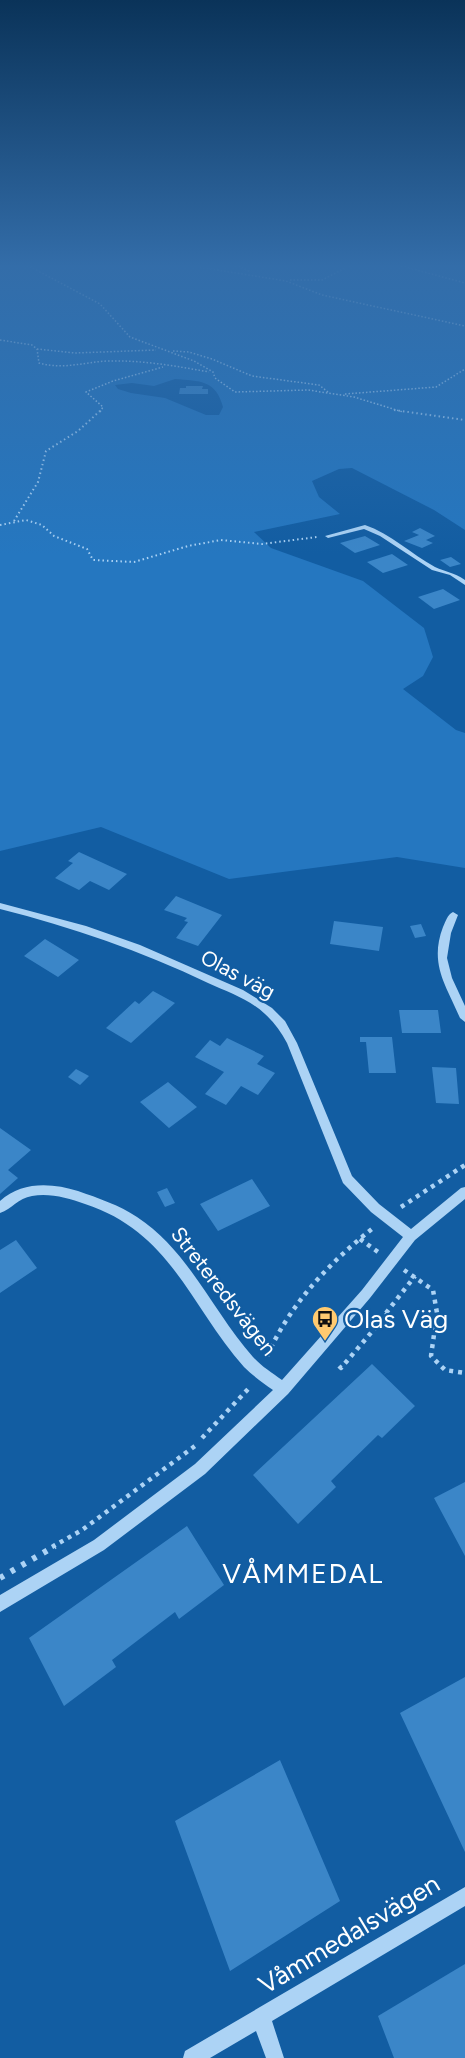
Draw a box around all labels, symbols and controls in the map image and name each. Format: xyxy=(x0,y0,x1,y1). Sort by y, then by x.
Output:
street label: Olas väg xyxy=(197,944,279,1004)
street label: Streteredsvägen xyxy=(166,1222,282,1360)
place label: Olas Väg xyxy=(344,1303,448,1335)
bus stop icon: Olas Väg xyxy=(310,1304,340,1342)
district label: VÅMMEDAL xyxy=(222,1557,384,1590)
street label: Våmmedalsvägen xyxy=(253,1867,445,2001)

